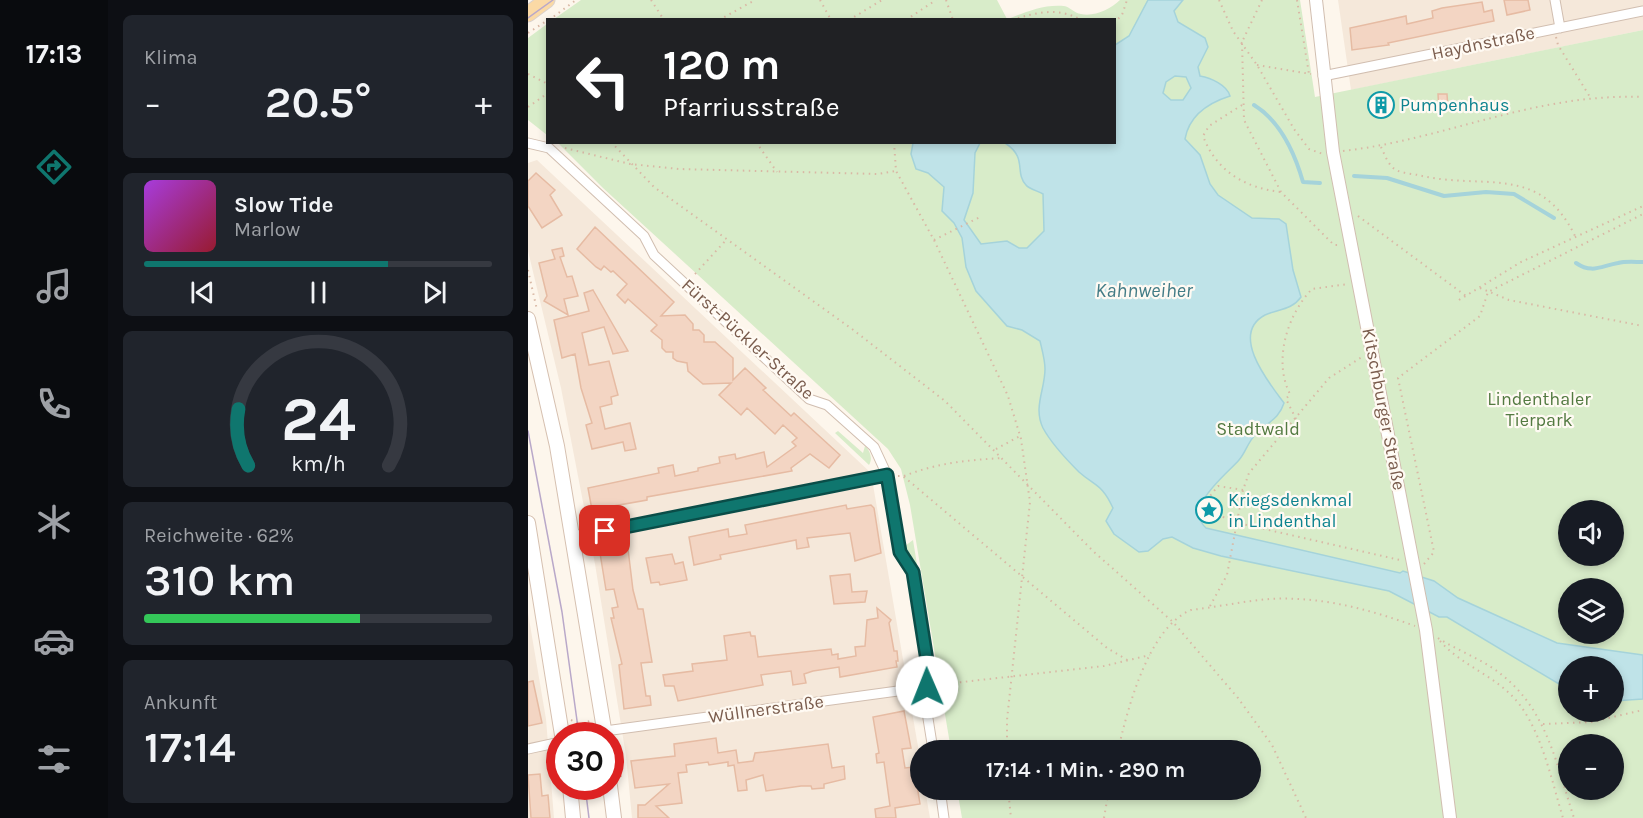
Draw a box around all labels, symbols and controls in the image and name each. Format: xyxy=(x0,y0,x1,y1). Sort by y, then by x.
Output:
street label: Haydnstraße xyxy=(1429,21,1537,65)
text: 17:13 xyxy=(26,38,82,70)
text: 120 m xyxy=(663,40,780,90)
icon: left xyxy=(564,42,642,120)
text: Klima xyxy=(144,46,197,69)
text: 20.5° xyxy=(265,76,371,128)
text: − xyxy=(144,84,161,122)
text: + xyxy=(475,84,492,122)
building icon: Pumpenhaus xyxy=(1366,90,1396,120)
text: Pfarriusstraße xyxy=(663,91,840,123)
place label: Pumpenhaus xyxy=(1400,94,1509,116)
icon: directions xyxy=(33,146,75,188)
text: Slow Tide xyxy=(234,192,334,218)
text: Marlow xyxy=(234,218,300,241)
icon: music xyxy=(33,265,75,307)
street label: Fürst-Pückler-Straße xyxy=(677,274,819,404)
icon: previous xyxy=(186,276,219,309)
icon: pause xyxy=(302,276,335,309)
icon: next xyxy=(418,276,451,309)
water label: Kahnweiher xyxy=(1095,279,1194,302)
street label: Kitschburger Straße xyxy=(1357,326,1411,492)
icon: phone xyxy=(33,383,75,425)
text: 24 xyxy=(281,383,355,456)
park label: Lindenthaler Tierpark xyxy=(1487,388,1591,431)
park label: Stadtwald xyxy=(1216,418,1300,440)
text: km/h xyxy=(291,451,345,476)
place label: Kriegsdenkmal in Lindenthal xyxy=(1228,489,1352,532)
place icon: Kriegsdenkmal in Lindenthal xyxy=(1194,495,1224,525)
map controls xyxy=(1558,500,1624,800)
button: sound xyxy=(1558,500,1624,566)
icon: climate xyxy=(33,501,75,543)
pin xyxy=(579,505,630,556)
icon: arrive xyxy=(588,514,621,547)
text: Reichweite · 62% xyxy=(144,524,294,547)
text: 310 km xyxy=(144,554,295,606)
button: layers xyxy=(1558,578,1624,644)
icon: car xyxy=(33,620,75,662)
position arrow xyxy=(895,655,959,719)
button: + xyxy=(1558,656,1624,722)
street label: Wüllnerstraße xyxy=(707,690,825,728)
text: Ankunft xyxy=(144,691,217,714)
text: 17:14 xyxy=(144,721,236,773)
speed limit sign: 30 xyxy=(546,722,624,800)
button: − xyxy=(1558,734,1624,800)
icon: filters xyxy=(33,738,75,780)
text: 17:14 · 1 Min. · 290 m xyxy=(986,757,1185,783)

